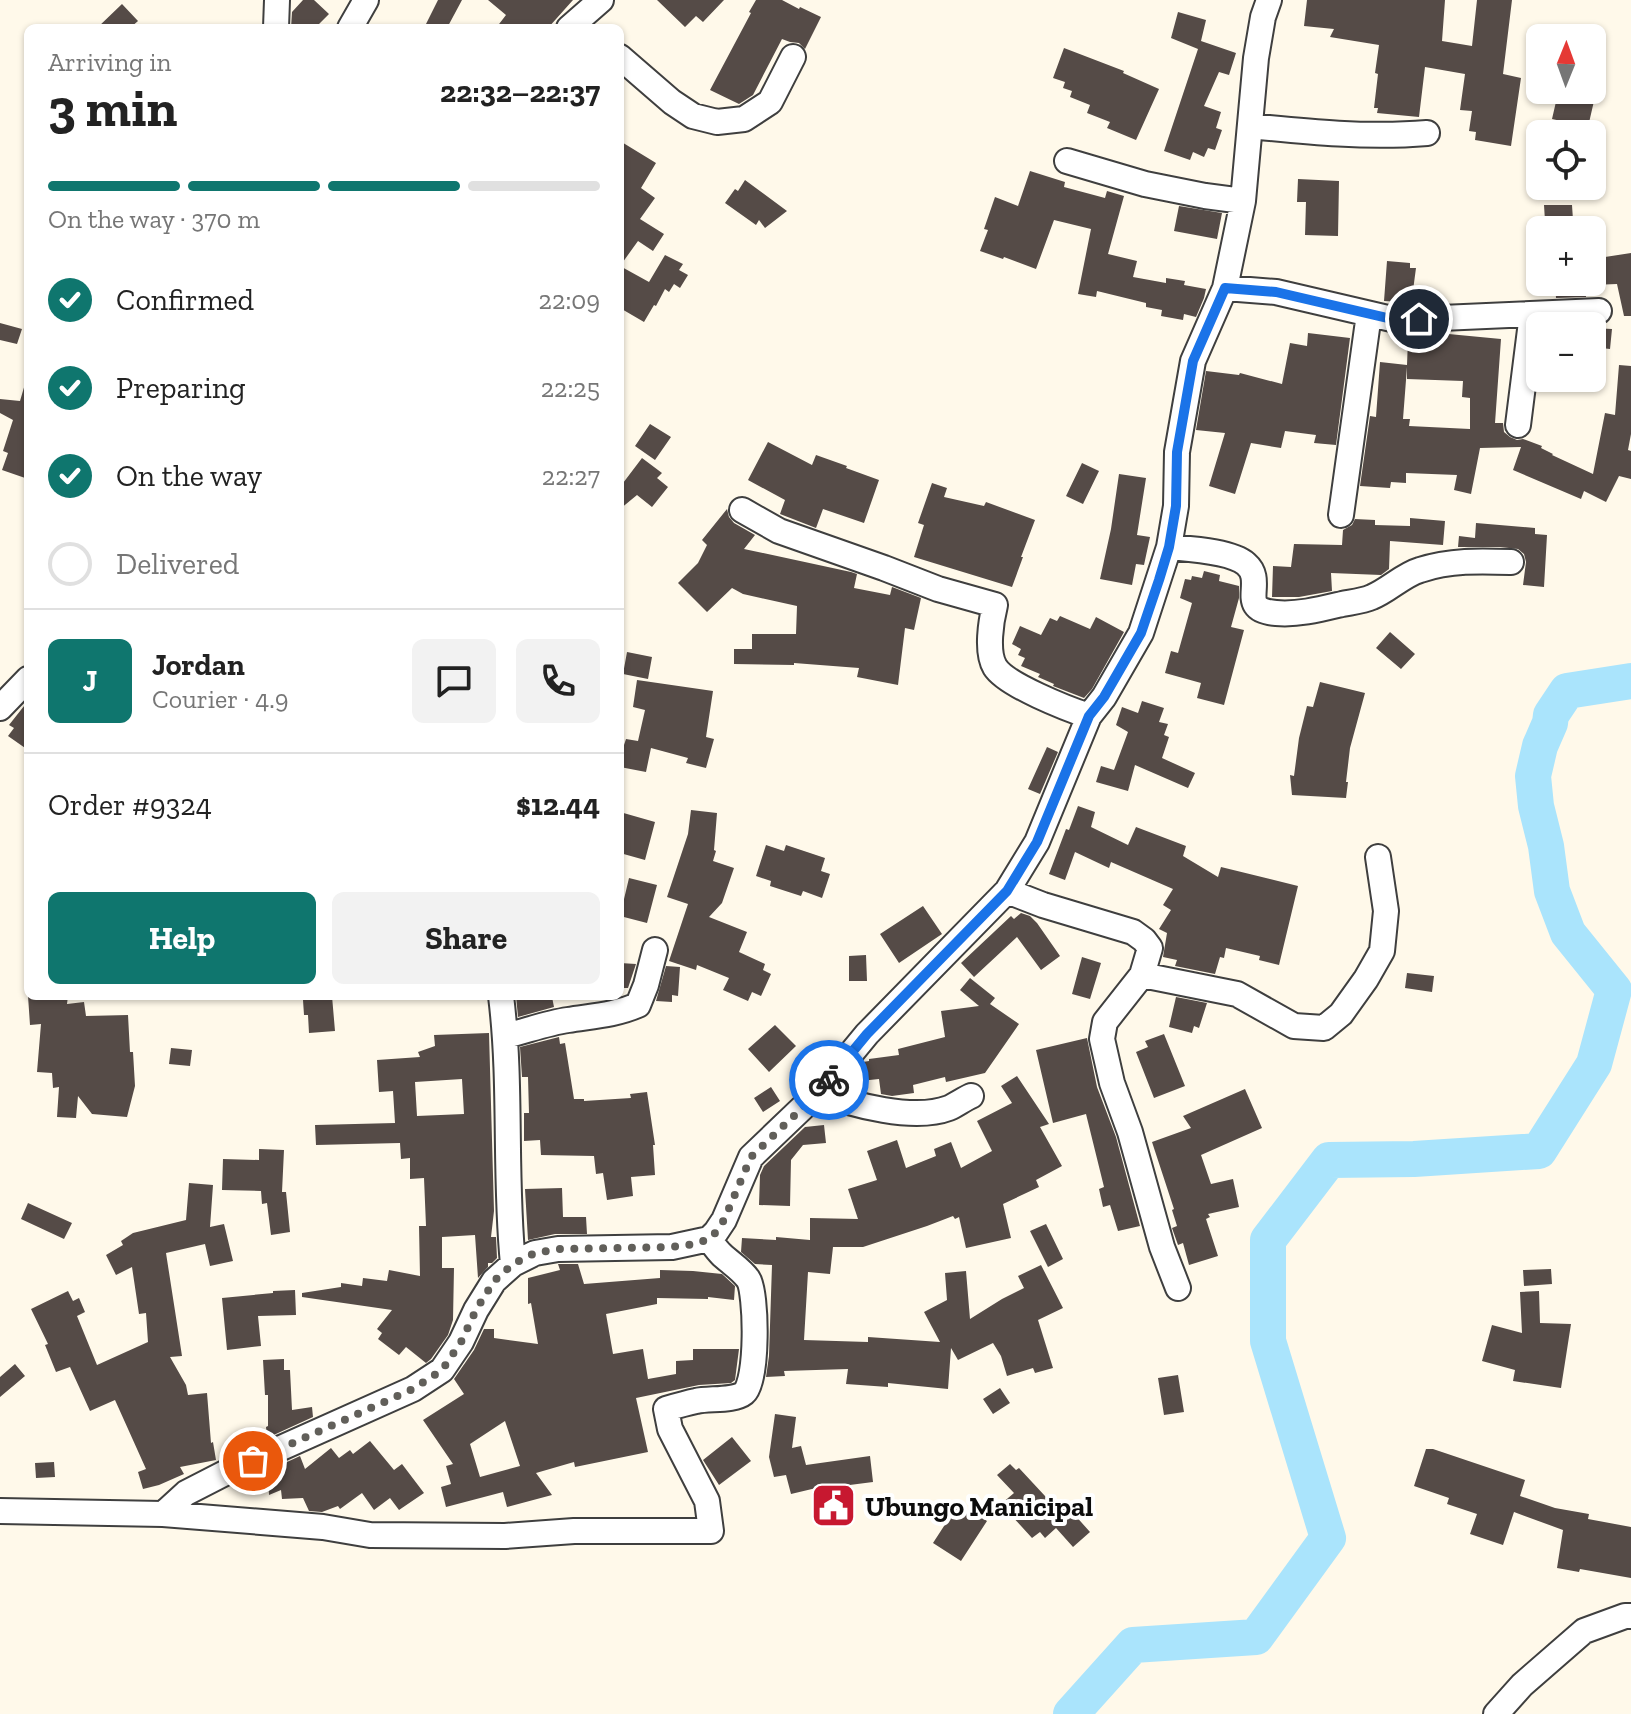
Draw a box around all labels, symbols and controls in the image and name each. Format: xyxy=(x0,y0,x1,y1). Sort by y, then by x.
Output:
north arrow xyxy=(1526,24,1606,104)
map controls xyxy=(1526,24,1606,392)
text: Arriving in xyxy=(48,46,171,78)
text: 22:32–22:37 xyxy=(440,74,600,110)
text: 3 min xyxy=(48,77,177,139)
button: locate xyxy=(1526,120,1606,200)
text: On the way · 370 m xyxy=(48,203,260,235)
button: + xyxy=(1526,216,1606,296)
icon: check xyxy=(48,278,92,322)
text: Confirmed xyxy=(116,282,254,318)
text: 22:09 xyxy=(539,284,600,316)
pin xyxy=(1385,285,1453,353)
icon: home xyxy=(1397,297,1441,341)
button: − xyxy=(1526,312,1606,392)
icon: check xyxy=(48,366,92,410)
text: Preparing xyxy=(116,370,246,406)
text: 22:25 xyxy=(541,372,600,404)
icon: check xyxy=(48,454,92,498)
text: On the way xyxy=(116,458,262,494)
text: 22:27 xyxy=(542,460,600,492)
text: Delivered xyxy=(116,546,239,582)
button: chat xyxy=(412,639,496,723)
button: phone xyxy=(516,639,600,723)
text: Jordan xyxy=(152,647,245,683)
text: J xyxy=(83,663,97,699)
text: Courier · 4.9 xyxy=(152,683,288,715)
text: Order #9324 xyxy=(48,787,212,823)
text: $12.44 xyxy=(516,787,600,823)
button: Help xyxy=(48,892,316,984)
button: Share xyxy=(332,892,600,984)
courier xyxy=(789,1040,869,1120)
icon: bike xyxy=(807,1058,851,1102)
pin xyxy=(219,1427,287,1495)
icon: bag xyxy=(231,1439,275,1483)
public building icon: Ubungo Manicipal xyxy=(810,1482,858,1530)
place label: Ubungo Manicipal xyxy=(865,1490,1093,1523)

